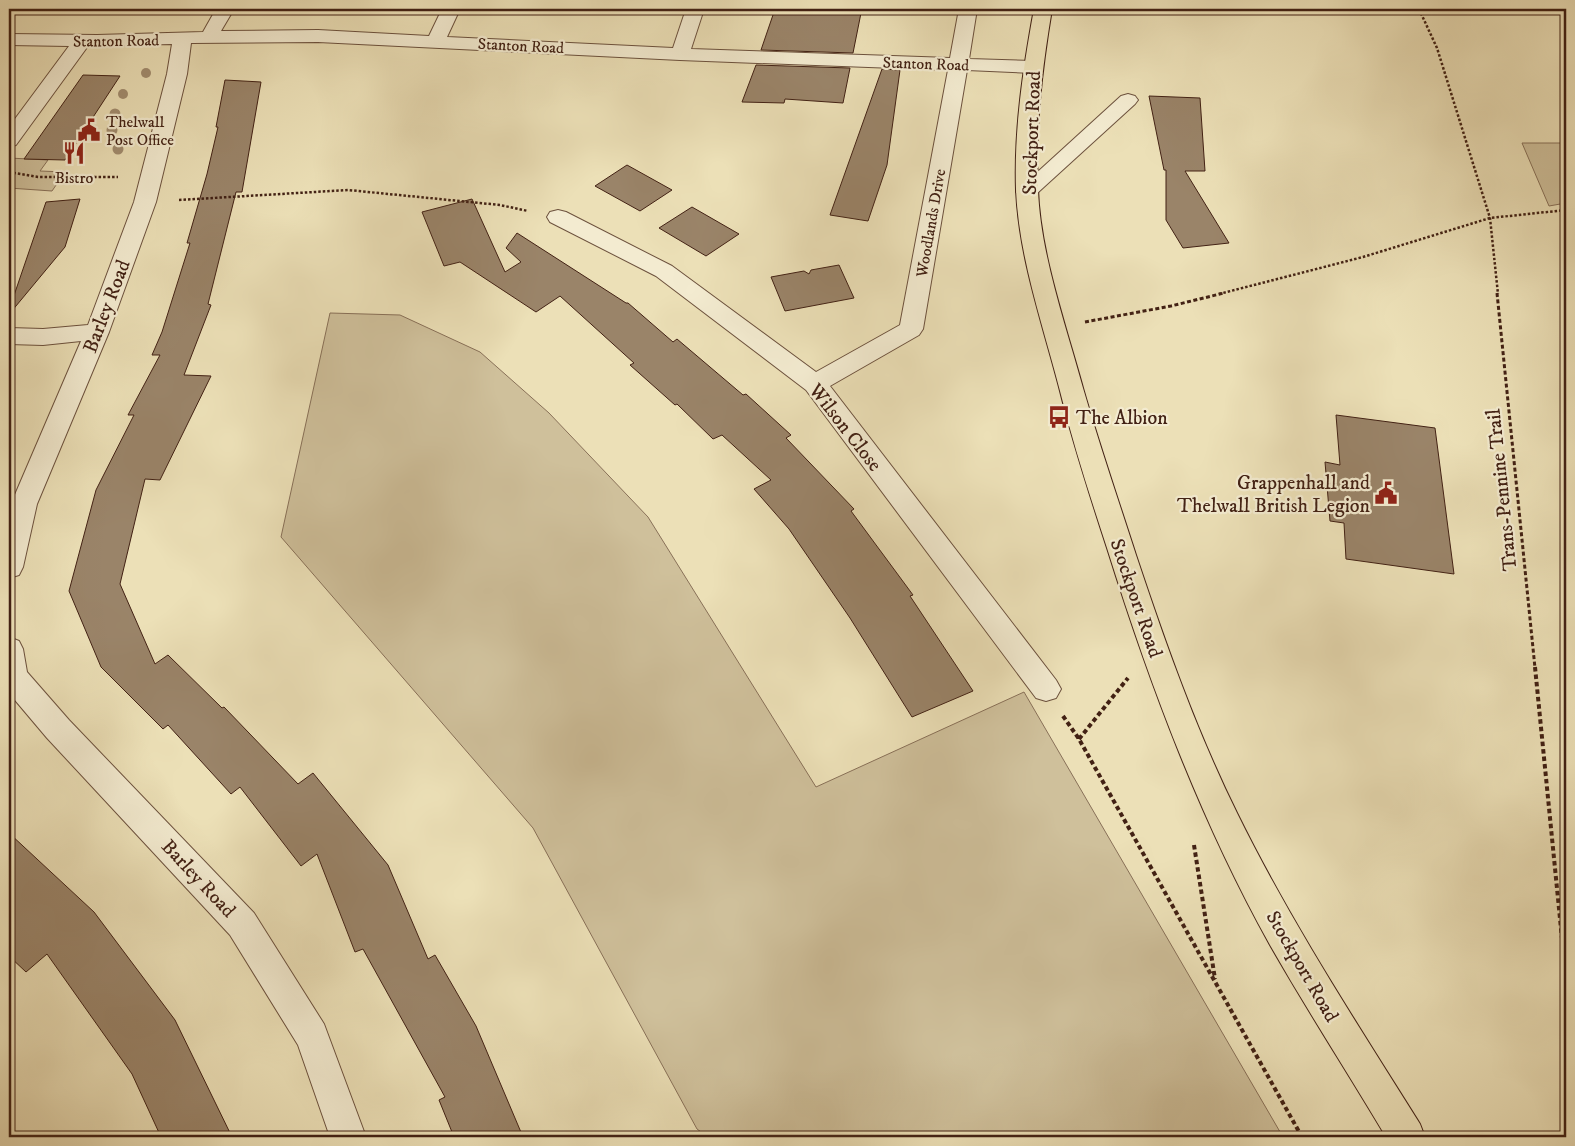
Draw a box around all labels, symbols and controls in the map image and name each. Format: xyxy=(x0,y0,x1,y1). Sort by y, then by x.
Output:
street label: Stanton Road xyxy=(73,30,159,52)
street label: Stanton Road xyxy=(477,34,565,58)
street label: Stanton Road xyxy=(882,52,970,76)
street label: Stockport Road xyxy=(1018,70,1047,196)
place label: Thelwall Post Office xyxy=(106,112,174,150)
public building icon: Thelwall Post Office xyxy=(76,117,102,143)
restaurant icon: Bistro xyxy=(61,140,87,166)
street label: Woodlands Drive xyxy=(911,167,950,280)
place label: Bistro xyxy=(55,168,93,188)
street label: Barley Road xyxy=(78,256,137,357)
street label: Wilson Close xyxy=(802,378,887,477)
bus stop icon: The Albion xyxy=(1046,404,1072,430)
place label: The Albion xyxy=(1076,406,1168,431)
street label: Trans-Pennine Trail xyxy=(1482,407,1523,572)
place label: Grappenhall and Thelwall British Legion xyxy=(1177,471,1371,519)
public building icon: Grappenhall and Thelwall British Legion xyxy=(1373,480,1399,506)
street label: Stockport Road xyxy=(1104,536,1168,661)
street label: Barley Road xyxy=(155,835,240,923)
street label: Stockport Road xyxy=(1260,907,1344,1027)

